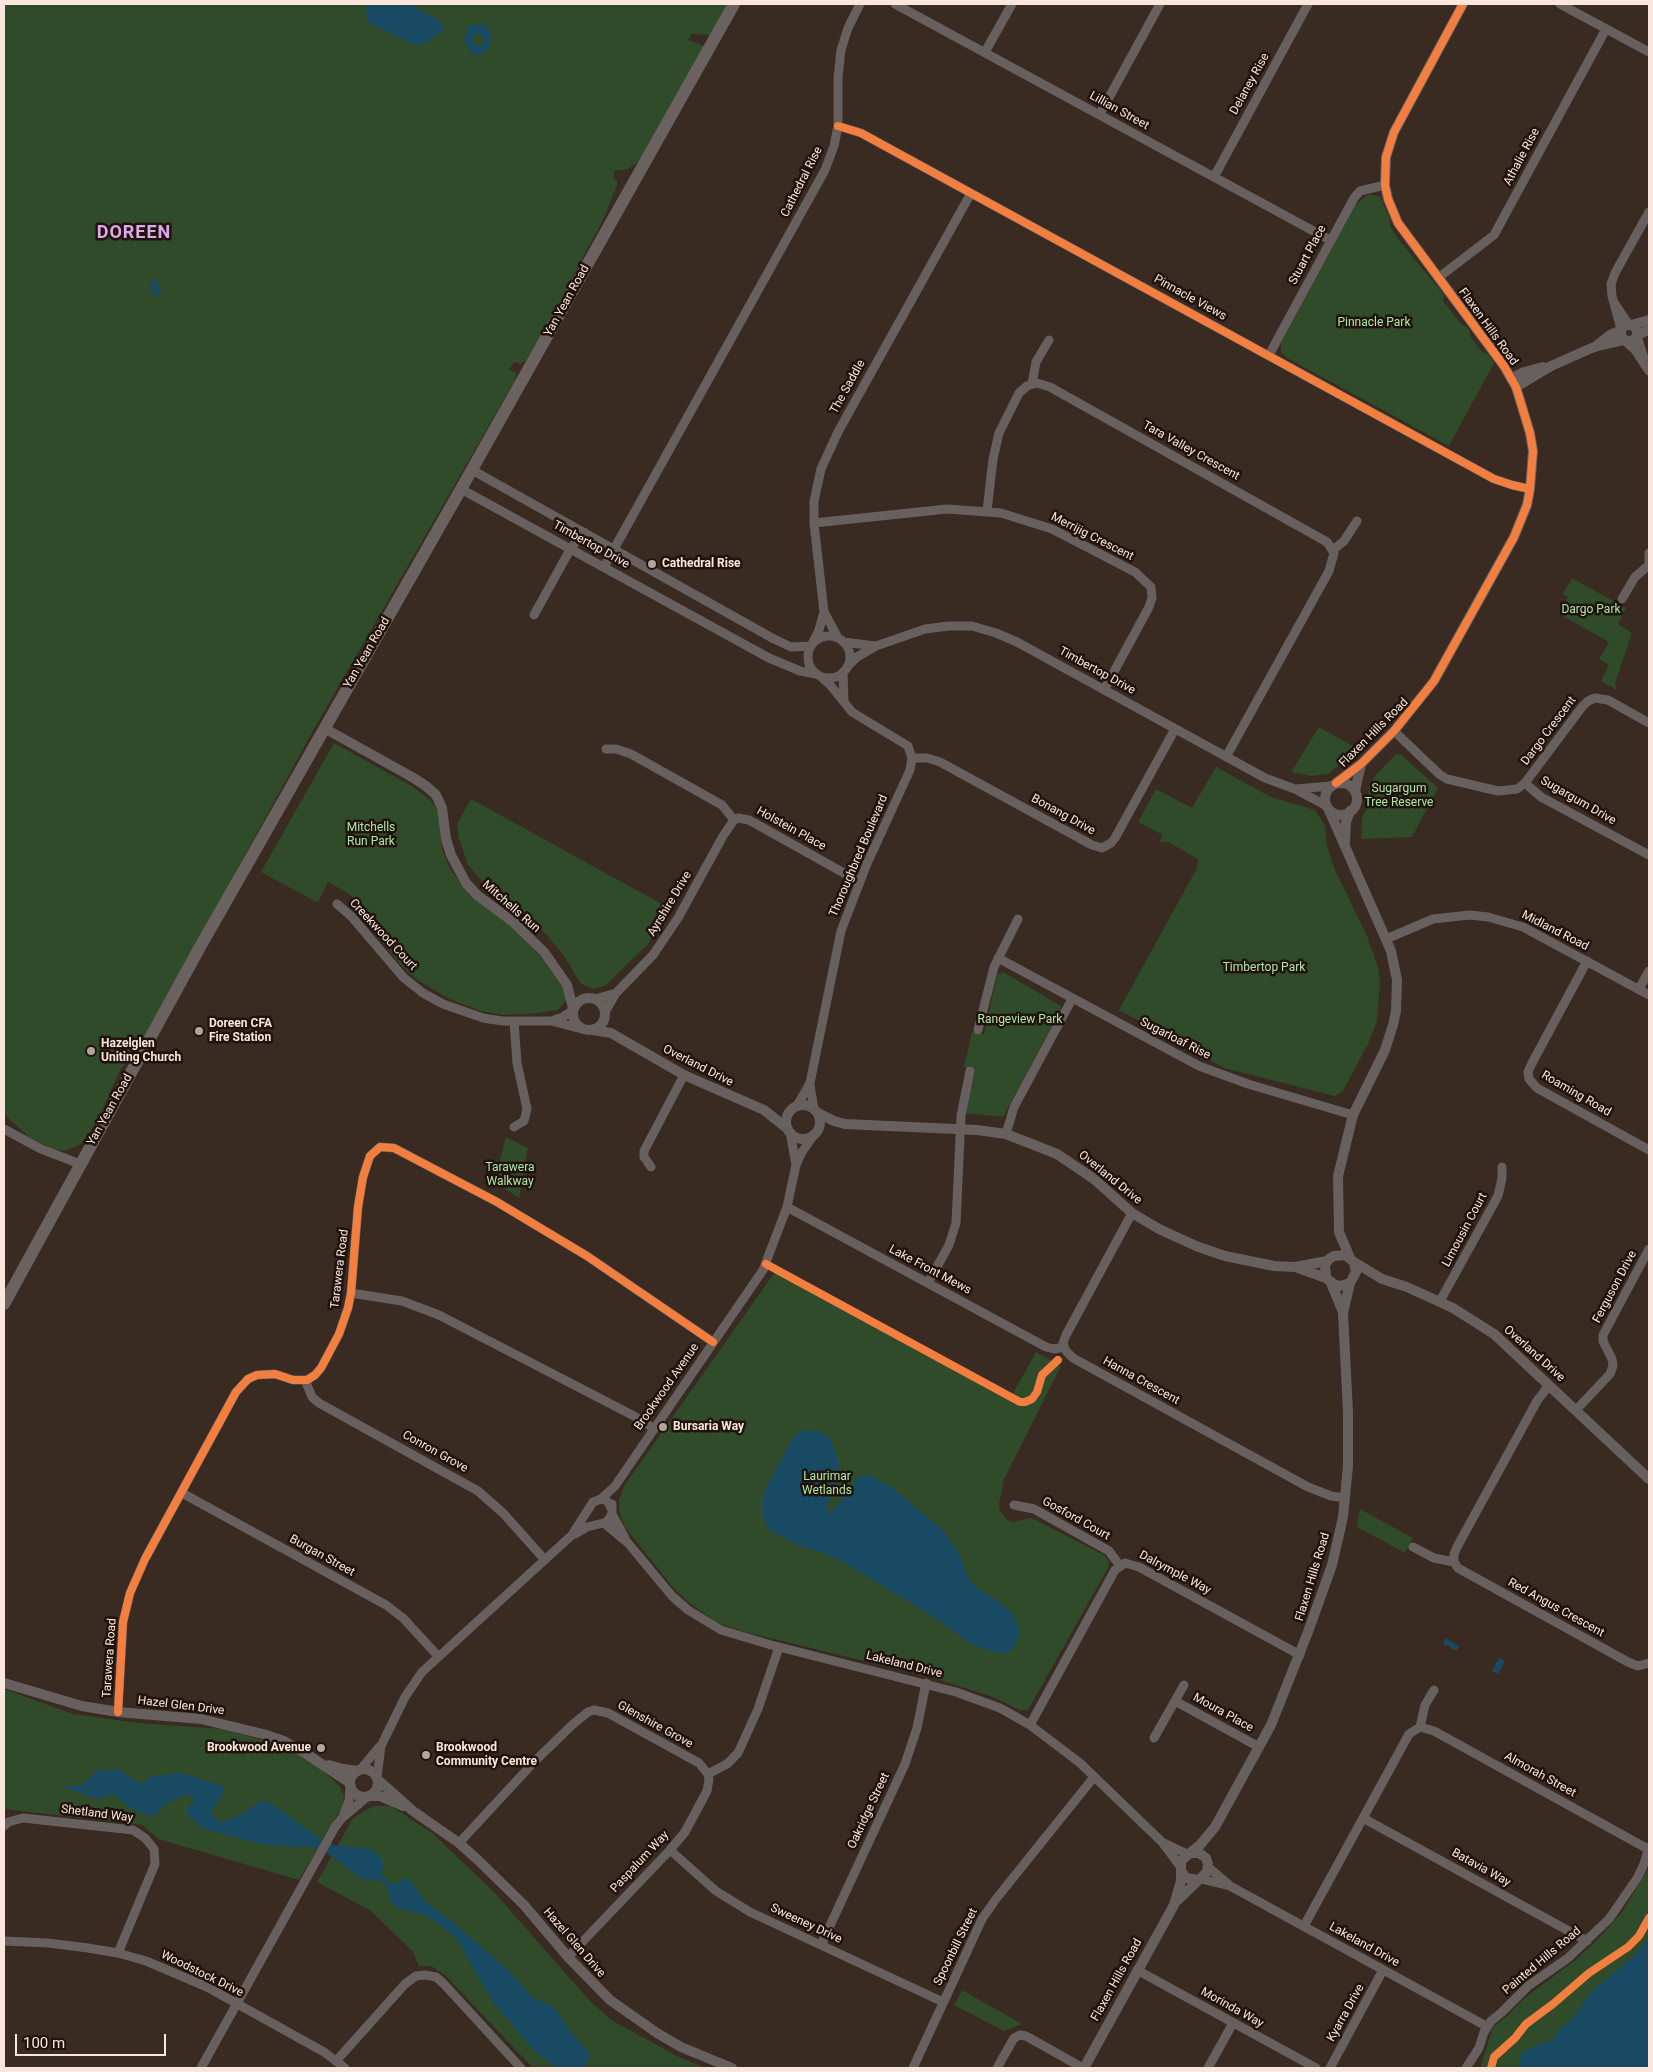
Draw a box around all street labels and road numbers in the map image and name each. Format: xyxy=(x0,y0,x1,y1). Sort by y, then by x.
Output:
street label: Delaney Rise xyxy=(1227,51,1273,117)
street label: Lillian Street xyxy=(1087,89,1151,133)
street label: Athalie Rise xyxy=(1501,126,1543,188)
street label: Cathedral Rise xyxy=(778,144,826,220)
street label: Stuart Place xyxy=(1286,223,1330,287)
street label: Yan Yean Road xyxy=(541,263,593,339)
street label: Pinnacle Views xyxy=(1151,272,1229,324)
street label: Flaxen Hills Road xyxy=(1455,286,1521,368)
street label: The Saddle xyxy=(827,357,869,417)
street label: Tara Valley Crescent xyxy=(1140,418,1242,484)
street label: Merrijig Crescent xyxy=(1048,510,1136,564)
street label: Timbertop Drive xyxy=(550,518,632,572)
street label: Yan Yean Road xyxy=(341,615,393,691)
street label: Timbertop Drive xyxy=(1056,644,1138,698)
street label: Dargo Crescent xyxy=(1518,694,1580,768)
street label: Flaxen Hills Road xyxy=(1336,695,1412,771)
street label: Sugargum Drive xyxy=(1538,774,1618,828)
street label: Bonang Drive xyxy=(1029,792,1097,838)
street label: Thoroughbred Boulevard xyxy=(827,793,891,919)
street label: Holstein Place xyxy=(754,804,828,854)
street label: Ayrshire Drive xyxy=(645,869,695,939)
street label: Mitchells Run xyxy=(479,878,543,936)
street label: Creekwood Court xyxy=(346,896,420,974)
street label: Midland Road xyxy=(1519,908,1591,954)
street label: Sugarloaf Rise xyxy=(1137,1015,1213,1063)
street label: Overland Drive xyxy=(660,1042,736,1090)
street label: Roaming Road xyxy=(1539,1068,1613,1120)
street label: Yan Yean Road xyxy=(84,1072,136,1148)
street label: Overland Drive xyxy=(1075,1148,1145,1208)
street label: Limousin Court xyxy=(1439,1191,1491,1269)
street label: Tarawera Road xyxy=(328,1229,352,1309)
street label: Lake Front Mews xyxy=(886,1242,974,1298)
street label: Ferguson Drive xyxy=(1590,1248,1640,1326)
street label: Overland Drive xyxy=(1500,1323,1568,1385)
street label: Brookwood Avenue xyxy=(632,1341,702,1433)
street label: Hanna Crescent xyxy=(1100,1354,1182,1408)
street label: Conron Grove xyxy=(400,1428,470,1476)
street label: Gosford Court xyxy=(1040,1494,1112,1544)
street label: Flaxen Hills Road xyxy=(1293,1531,1333,1623)
street label: Burgan Street xyxy=(287,1532,357,1580)
street label: Dalrymple Way xyxy=(1137,1548,1213,1598)
street label: Red Angus Crescent xyxy=(1505,1576,1607,1640)
street label: Tarawera Road xyxy=(100,1618,120,1698)
street label: Lakeland Drive xyxy=(864,1649,944,1681)
street label: Moura Place xyxy=(1190,1690,1256,1736)
street label: Hazel Glen Drive xyxy=(137,1694,225,1718)
street label: Glenshire Grove xyxy=(615,1698,695,1752)
street label: Almorah Street xyxy=(1502,1749,1578,1801)
street label: Oakridge Street xyxy=(845,1771,893,1851)
street label: Shetland Way xyxy=(60,1802,134,1826)
street label: Paspalum Way xyxy=(608,1828,672,1896)
street label: Batavia Way xyxy=(1449,1846,1513,1890)
street label: Sweeney Drive xyxy=(768,1901,844,1947)
street label: Hazel Glen Drive xyxy=(540,1905,608,1981)
street label: Spoonbill Street xyxy=(931,1906,981,1988)
street label: Lakeland Drive xyxy=(1326,1920,1402,1970)
street label: Painted Hills Road xyxy=(1500,1924,1584,1998)
street label: Flaxen Hills Road xyxy=(1088,1936,1146,2024)
street label: Woodstock Drive xyxy=(158,1948,246,2000)
street label: Kyarra Drive xyxy=(1324,1982,1368,2044)
street label: Morinda Way xyxy=(1198,1985,1266,2031)

